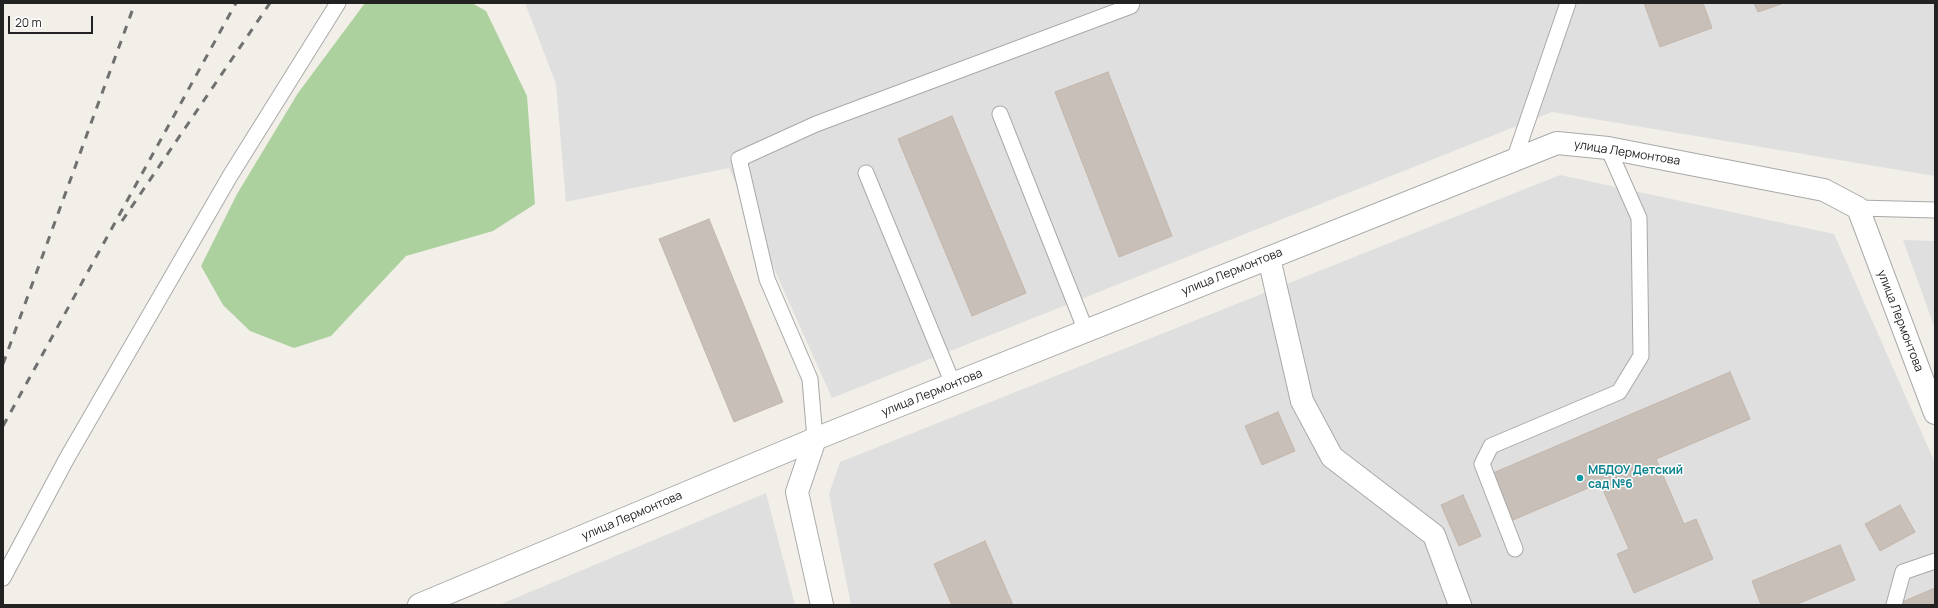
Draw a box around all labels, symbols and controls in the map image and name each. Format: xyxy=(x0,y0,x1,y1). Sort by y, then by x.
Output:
scale bar xyxy=(10,8,95,34)
text: 20 m xyxy=(15,14,42,31)
street label: улица Лермонтова xyxy=(1573,137,1681,169)
street label: улица Лермонтова xyxy=(1179,245,1285,299)
street label: улица Лермонтова xyxy=(1874,268,1926,374)
street label: улица Лермонтова xyxy=(879,366,985,420)
place label: МБДОУ Детский сад №6 xyxy=(1588,464,1683,492)
marker: МБДОУ Детский сад №6 xyxy=(1575,473,1585,483)
street label: улица Лермонтова xyxy=(580,488,684,544)

